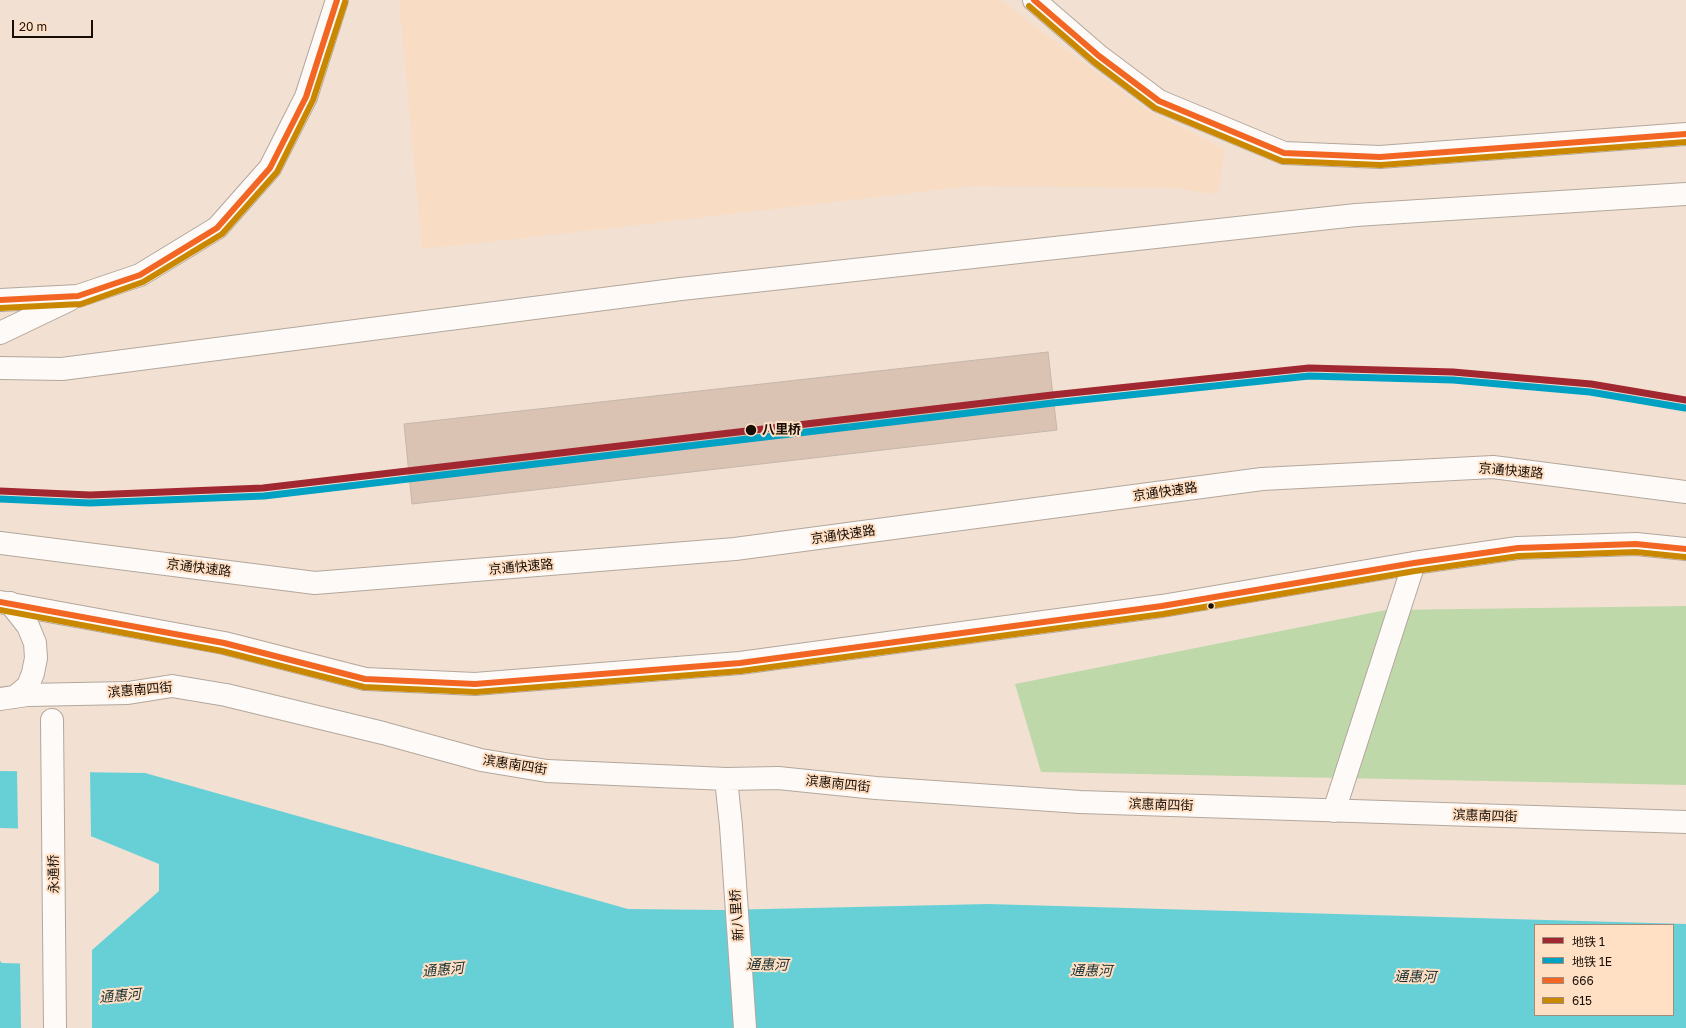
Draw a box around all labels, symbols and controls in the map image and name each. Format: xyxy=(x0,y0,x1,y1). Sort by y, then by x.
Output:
scale bar xyxy=(14,12,95,38)
text: 20 m xyxy=(19,19,47,34)
place label: 八里桥 xyxy=(762,422,801,438)
marker: 八里桥 xyxy=(744,423,758,437)
street label: 京通快速路 xyxy=(1478,460,1544,482)
street label: 京通快速路 xyxy=(1132,480,1198,504)
street label: 京通快速路 xyxy=(810,523,876,547)
street label: 京通快速路 xyxy=(166,556,232,580)
street label: 京通快速路 xyxy=(488,556,554,578)
unlabelled marker xyxy=(1206,601,1216,611)
street label: 滨惠南四街 xyxy=(107,679,173,701)
street label: 滨惠南四街 xyxy=(482,752,548,778)
street label: 滨惠南四街 xyxy=(805,773,871,795)
street label: 滨惠南四街 xyxy=(1128,796,1194,814)
street label: 滨惠南四街 xyxy=(1452,807,1518,825)
street label: 永通桥 xyxy=(46,854,62,894)
street label: 新八里桥 xyxy=(727,889,747,941)
legend xyxy=(1534,924,1674,1016)
text: 地铁 1 xyxy=(1572,934,1605,949)
text: 地铁 1E xyxy=(1572,954,1612,969)
water label: 通惠河 xyxy=(746,956,788,974)
water label: 通惠河 xyxy=(421,960,465,980)
water label: 通惠河 xyxy=(1070,962,1112,980)
water label: 通惠河 xyxy=(1394,968,1436,986)
text: 666 xyxy=(1572,973,1594,988)
water label: 通惠河 xyxy=(98,986,142,1006)
text: 615 xyxy=(1572,993,1592,1008)

